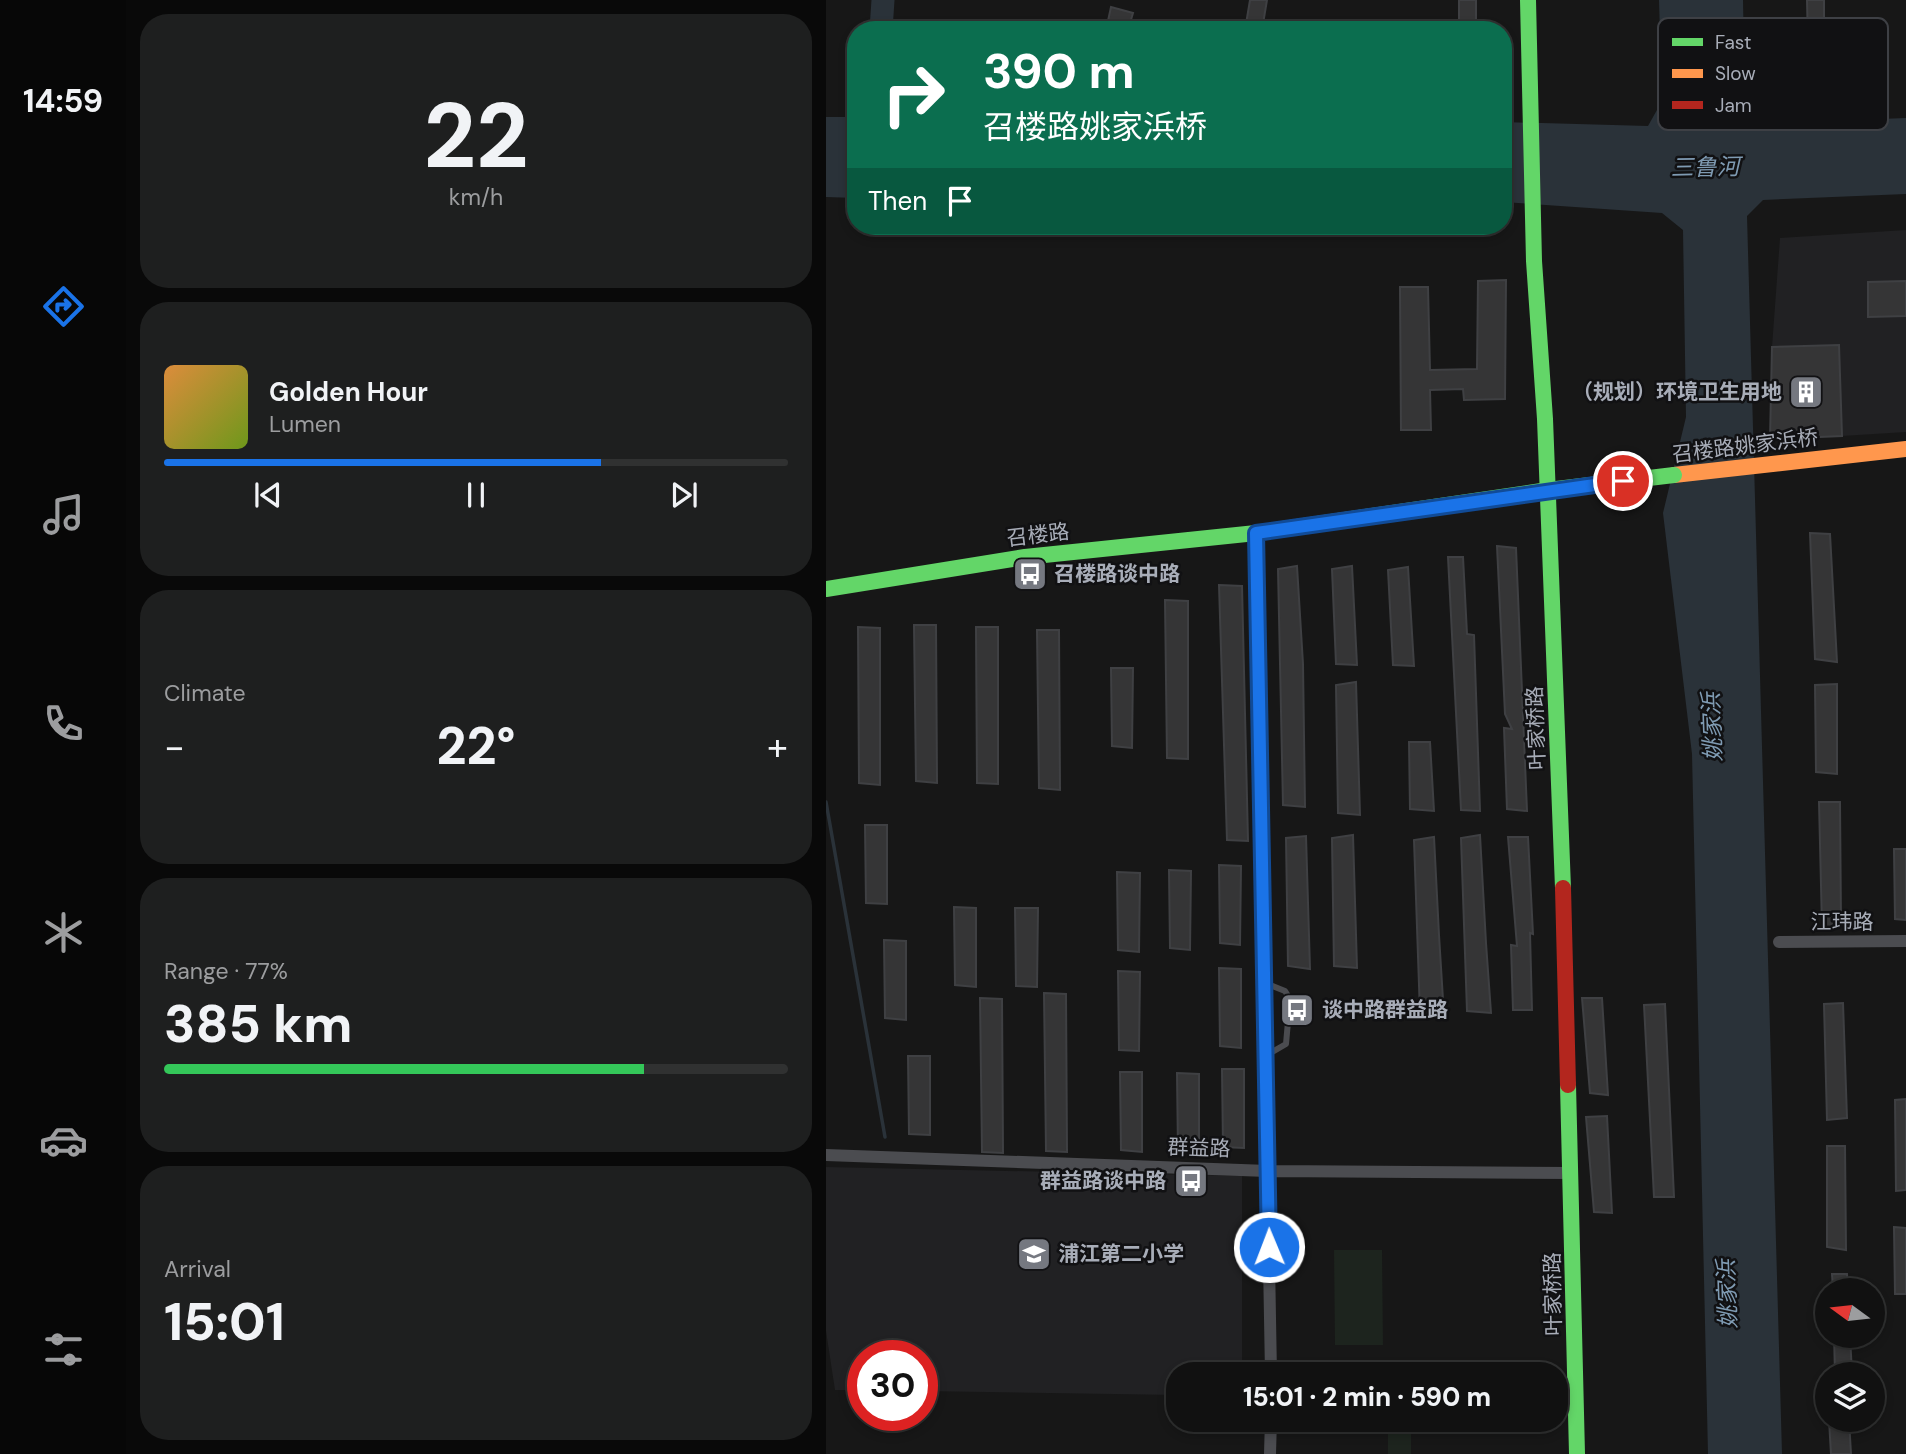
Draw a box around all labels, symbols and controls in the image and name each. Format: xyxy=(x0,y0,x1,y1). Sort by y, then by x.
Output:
legend xyxy=(1658,18,1888,130)
text: Fast xyxy=(1715,30,1751,55)
text: 390 m xyxy=(983,39,1135,103)
icon: right xyxy=(868,49,959,140)
text: Slow xyxy=(1715,61,1756,86)
text: 22 xyxy=(423,77,529,195)
text: 14:59 xyxy=(23,80,103,122)
text: Jam xyxy=(1715,93,1752,118)
text: 召楼路姚家浜桥 xyxy=(983,106,1207,148)
water label: 三鲁河 xyxy=(1670,151,1744,183)
text: km/h xyxy=(449,182,503,212)
icon: arrive xyxy=(941,182,979,220)
text: Then xyxy=(868,184,927,218)
icon: directions xyxy=(39,282,88,331)
building icon: （规划）环境卫生用地 xyxy=(1787,373,1825,411)
text: Golden Hour xyxy=(269,375,428,409)
place label: （规划）环境卫生用地 xyxy=(1572,378,1782,406)
text: Lumen xyxy=(269,409,341,439)
street label: 召楼路姚家浜桥 xyxy=(1670,423,1820,469)
pin xyxy=(1593,451,1653,511)
icon: arrive xyxy=(1604,462,1642,500)
icon: previous xyxy=(249,476,287,514)
icon: pause xyxy=(457,476,495,514)
icon: next xyxy=(665,476,703,514)
icon: music xyxy=(39,490,88,539)
street label: 召楼路 xyxy=(1005,517,1071,553)
bus stop icon: 召楼路谈中路 xyxy=(1011,555,1049,593)
place label: 召楼路谈中路 xyxy=(1054,560,1180,588)
text: Climate xyxy=(164,678,246,708)
street label: 叶家桥路 xyxy=(1521,686,1551,770)
water label: 姚家浜 xyxy=(1696,690,1728,762)
icon: phone xyxy=(39,699,88,748)
text: 22° xyxy=(436,712,516,780)
text: − xyxy=(164,722,185,772)
text: + xyxy=(767,722,788,772)
icon: climate xyxy=(39,908,88,957)
street label: 江玮路 xyxy=(1811,908,1874,936)
text: Range · 77% xyxy=(164,956,288,986)
text: 385 km xyxy=(164,990,353,1058)
bus stop icon: 谈中路群益路 xyxy=(1278,991,1316,1029)
place label: 谈中路群益路 xyxy=(1322,996,1448,1024)
icon: car xyxy=(39,1116,88,1165)
street label: 群益路 xyxy=(1167,1133,1231,1163)
bus stop icon: 群益路谈中路 xyxy=(1172,1162,1210,1200)
place label: 群益路谈中路 xyxy=(1040,1167,1166,1195)
position arrow xyxy=(1232,1210,1306,1284)
school or university icon: 浦江第二小学 xyxy=(1015,1235,1053,1273)
place label: 浦江第二小学 xyxy=(1058,1240,1184,1268)
street label: 叶家桥路 xyxy=(1538,1252,1568,1336)
text: Arrival xyxy=(164,1254,231,1284)
water label: 姚家浜 xyxy=(1711,1257,1743,1329)
north arrow xyxy=(1815,1278,1885,1348)
map controls xyxy=(1815,1278,1885,1432)
text: 15:01 xyxy=(164,1288,285,1356)
icon: filters xyxy=(39,1325,88,1374)
speed limit sign: 30 xyxy=(847,1340,938,1431)
button: layers xyxy=(1815,1362,1885,1432)
text: 15:01 · 2 min · 590 m xyxy=(1243,1380,1491,1414)

